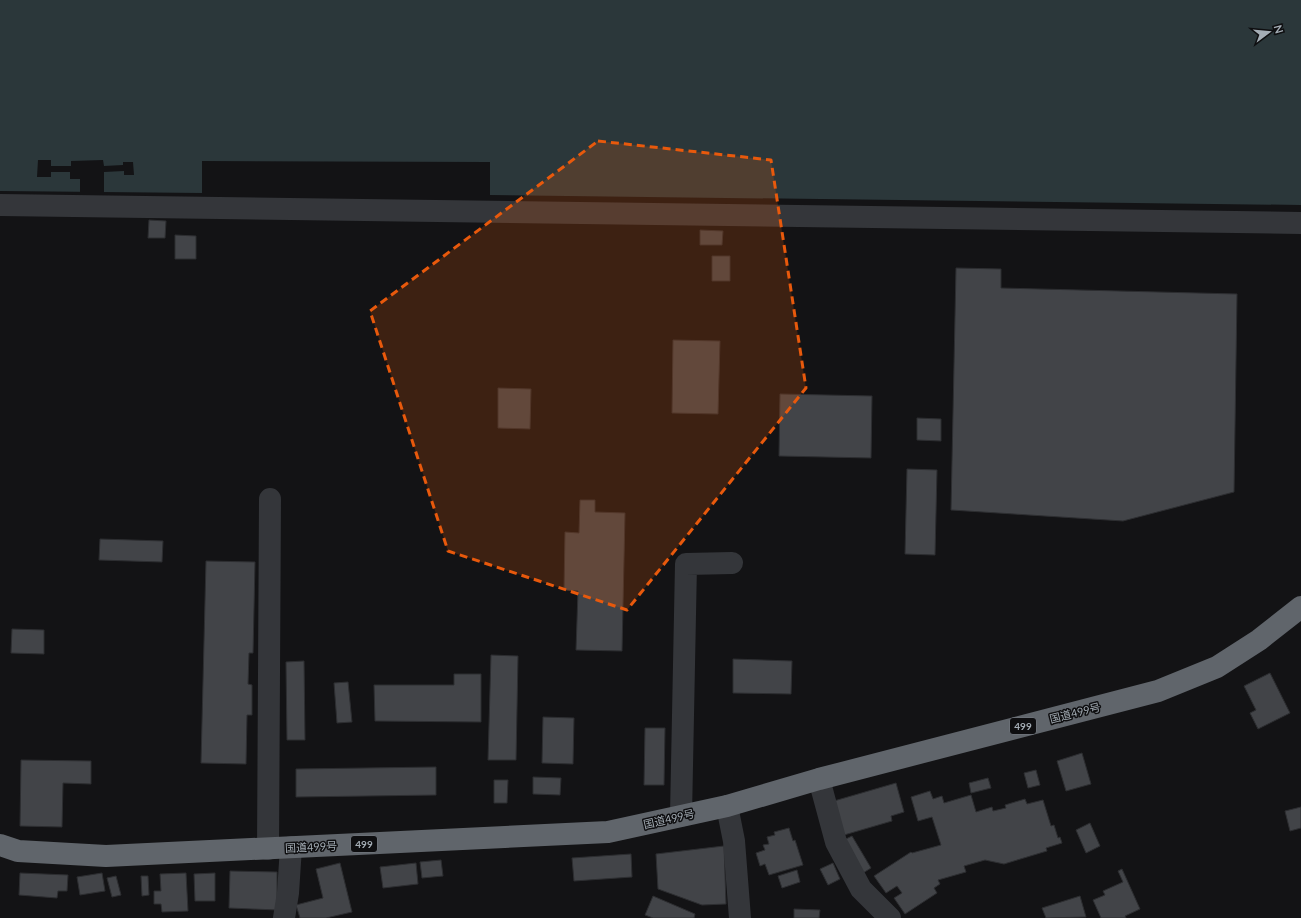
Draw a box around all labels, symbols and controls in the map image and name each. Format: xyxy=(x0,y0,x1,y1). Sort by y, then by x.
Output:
north arrow xyxy=(1249,12,1289,52)
text: N xyxy=(1272,23,1287,35)
street label: 国道499号 xyxy=(1048,700,1102,725)
road number: 499 xyxy=(1010,718,1036,734)
street label: 国道499号 xyxy=(642,806,696,831)
road number: 499 xyxy=(351,836,377,852)
street label: 国道499号 xyxy=(285,839,337,854)

